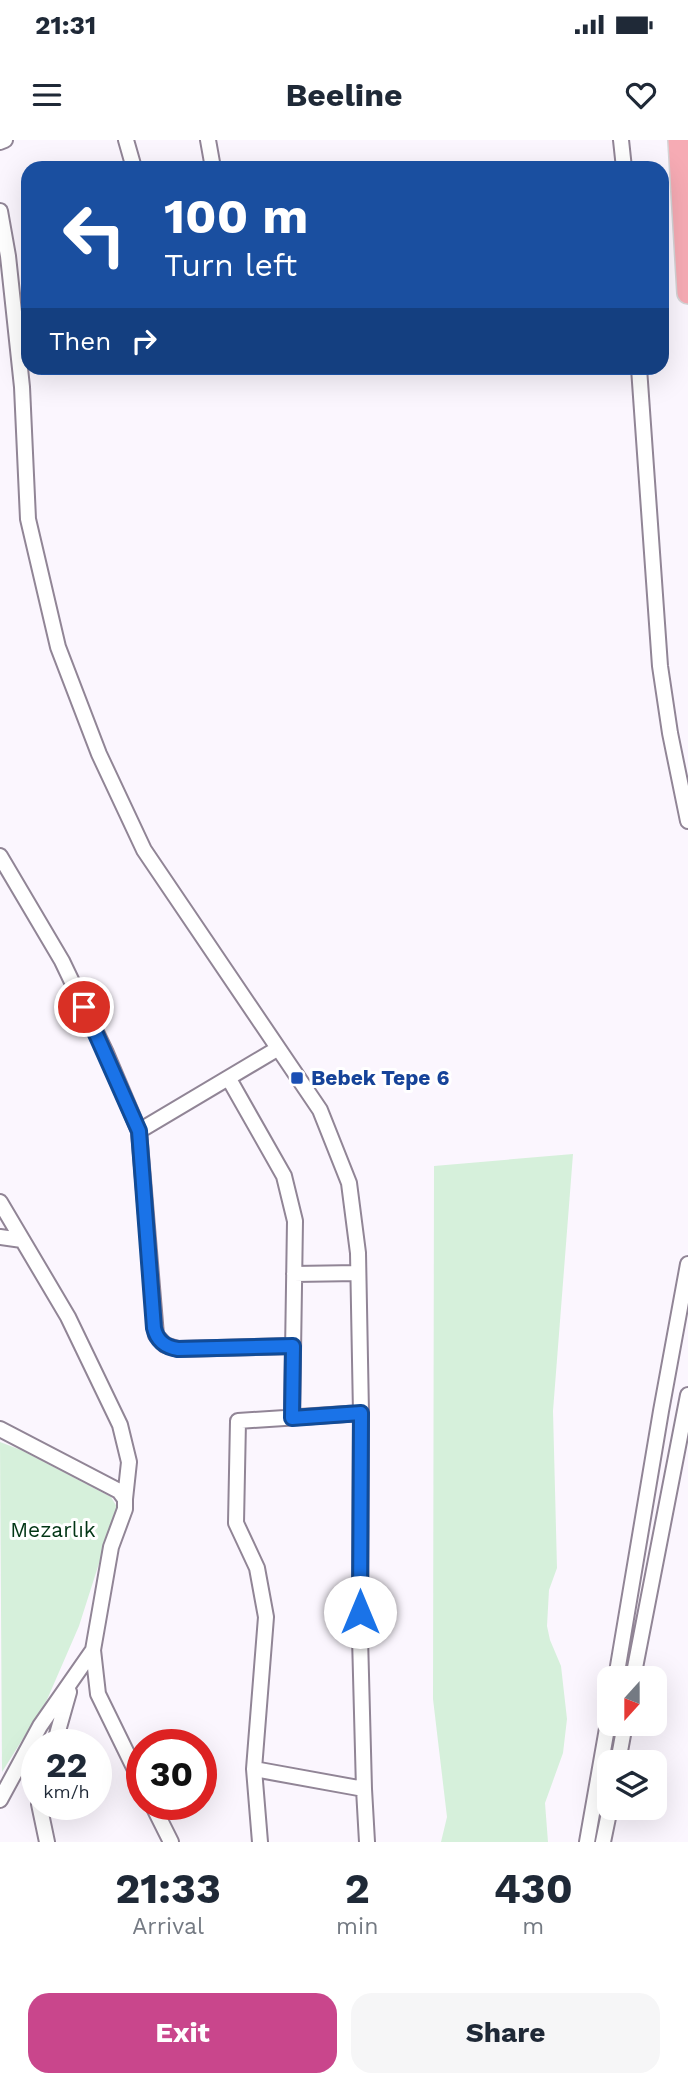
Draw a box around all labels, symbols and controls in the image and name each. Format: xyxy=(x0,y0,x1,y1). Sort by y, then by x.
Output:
text: 21:31 xyxy=(35,10,96,40)
icon: menu xyxy=(28,76,66,114)
text: Beeline xyxy=(285,76,403,114)
icon: heart xyxy=(622,76,660,114)
text: 100 m xyxy=(164,187,308,245)
icon: left xyxy=(49,189,140,280)
text: Turn left xyxy=(164,246,297,284)
icon: right xyxy=(125,322,163,360)
text: Then xyxy=(49,326,111,356)
pin xyxy=(54,977,114,1037)
icon: arrive xyxy=(65,988,103,1026)
place label: Bebek Tepe 6 xyxy=(311,1065,450,1090)
marker: Bebek Tepe 6 xyxy=(289,1070,305,1086)
park label: Mezarlık xyxy=(10,1517,96,1542)
position arrow xyxy=(323,1575,397,1649)
north arrow xyxy=(597,1666,667,1736)
map controls xyxy=(597,1666,667,1820)
speed limit sign: 30 xyxy=(126,1729,217,1820)
text: 22 xyxy=(46,1744,87,1786)
button: layers xyxy=(597,1750,667,1820)
text: km/h xyxy=(43,1781,90,1802)
text: 21:33 xyxy=(115,1864,221,1913)
text: 2 xyxy=(345,1864,370,1913)
text: 430 xyxy=(494,1864,573,1913)
text: Arrival xyxy=(132,1913,204,1940)
text: min xyxy=(336,1913,378,1940)
text: m xyxy=(522,1913,544,1940)
button: Exit xyxy=(28,1993,337,2073)
button: Share xyxy=(351,1993,660,2073)

